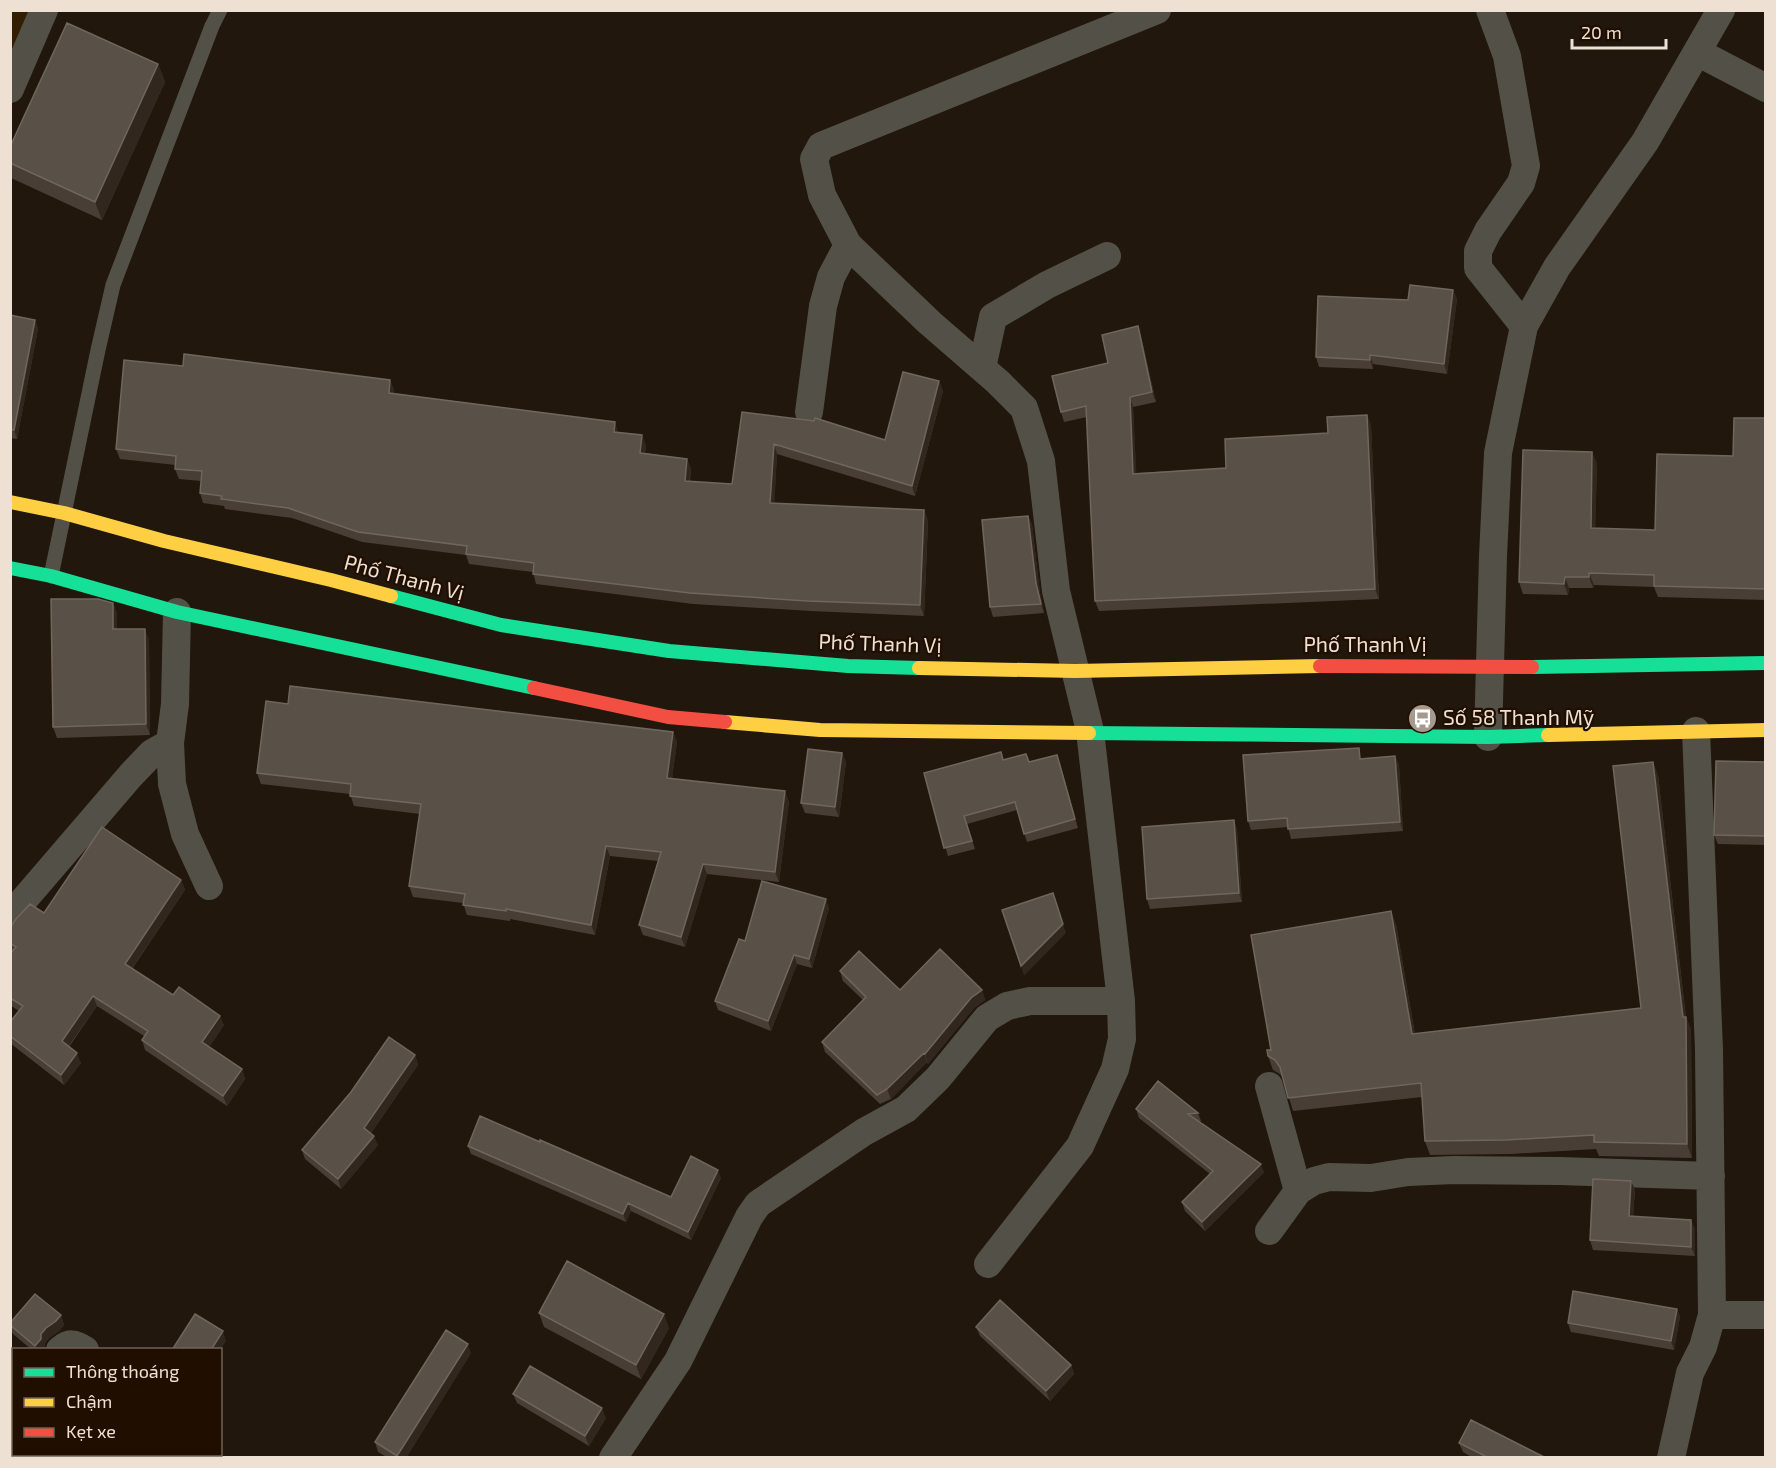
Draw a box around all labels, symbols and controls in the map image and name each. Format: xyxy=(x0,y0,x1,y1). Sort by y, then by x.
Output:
scale bar xyxy=(1572,12,1666,50)
text: 20 m xyxy=(1581,21,1622,43)
street label: Phố Thanh Vị xyxy=(342,549,467,605)
street label: Phố Thanh Vị xyxy=(818,628,942,657)
street label: Phố Thanh Vị xyxy=(1303,631,1427,656)
bus stop icon: Số 58 Thanh Mỹ xyxy=(1406,702,1438,734)
place label: Số 58 Thanh Mỹ xyxy=(1443,704,1594,729)
legend xyxy=(12,1348,222,1456)
text: Thông thoáng xyxy=(66,1360,179,1382)
text: Chậm xyxy=(66,1390,112,1412)
text: Kẹt xe xyxy=(66,1420,116,1442)

